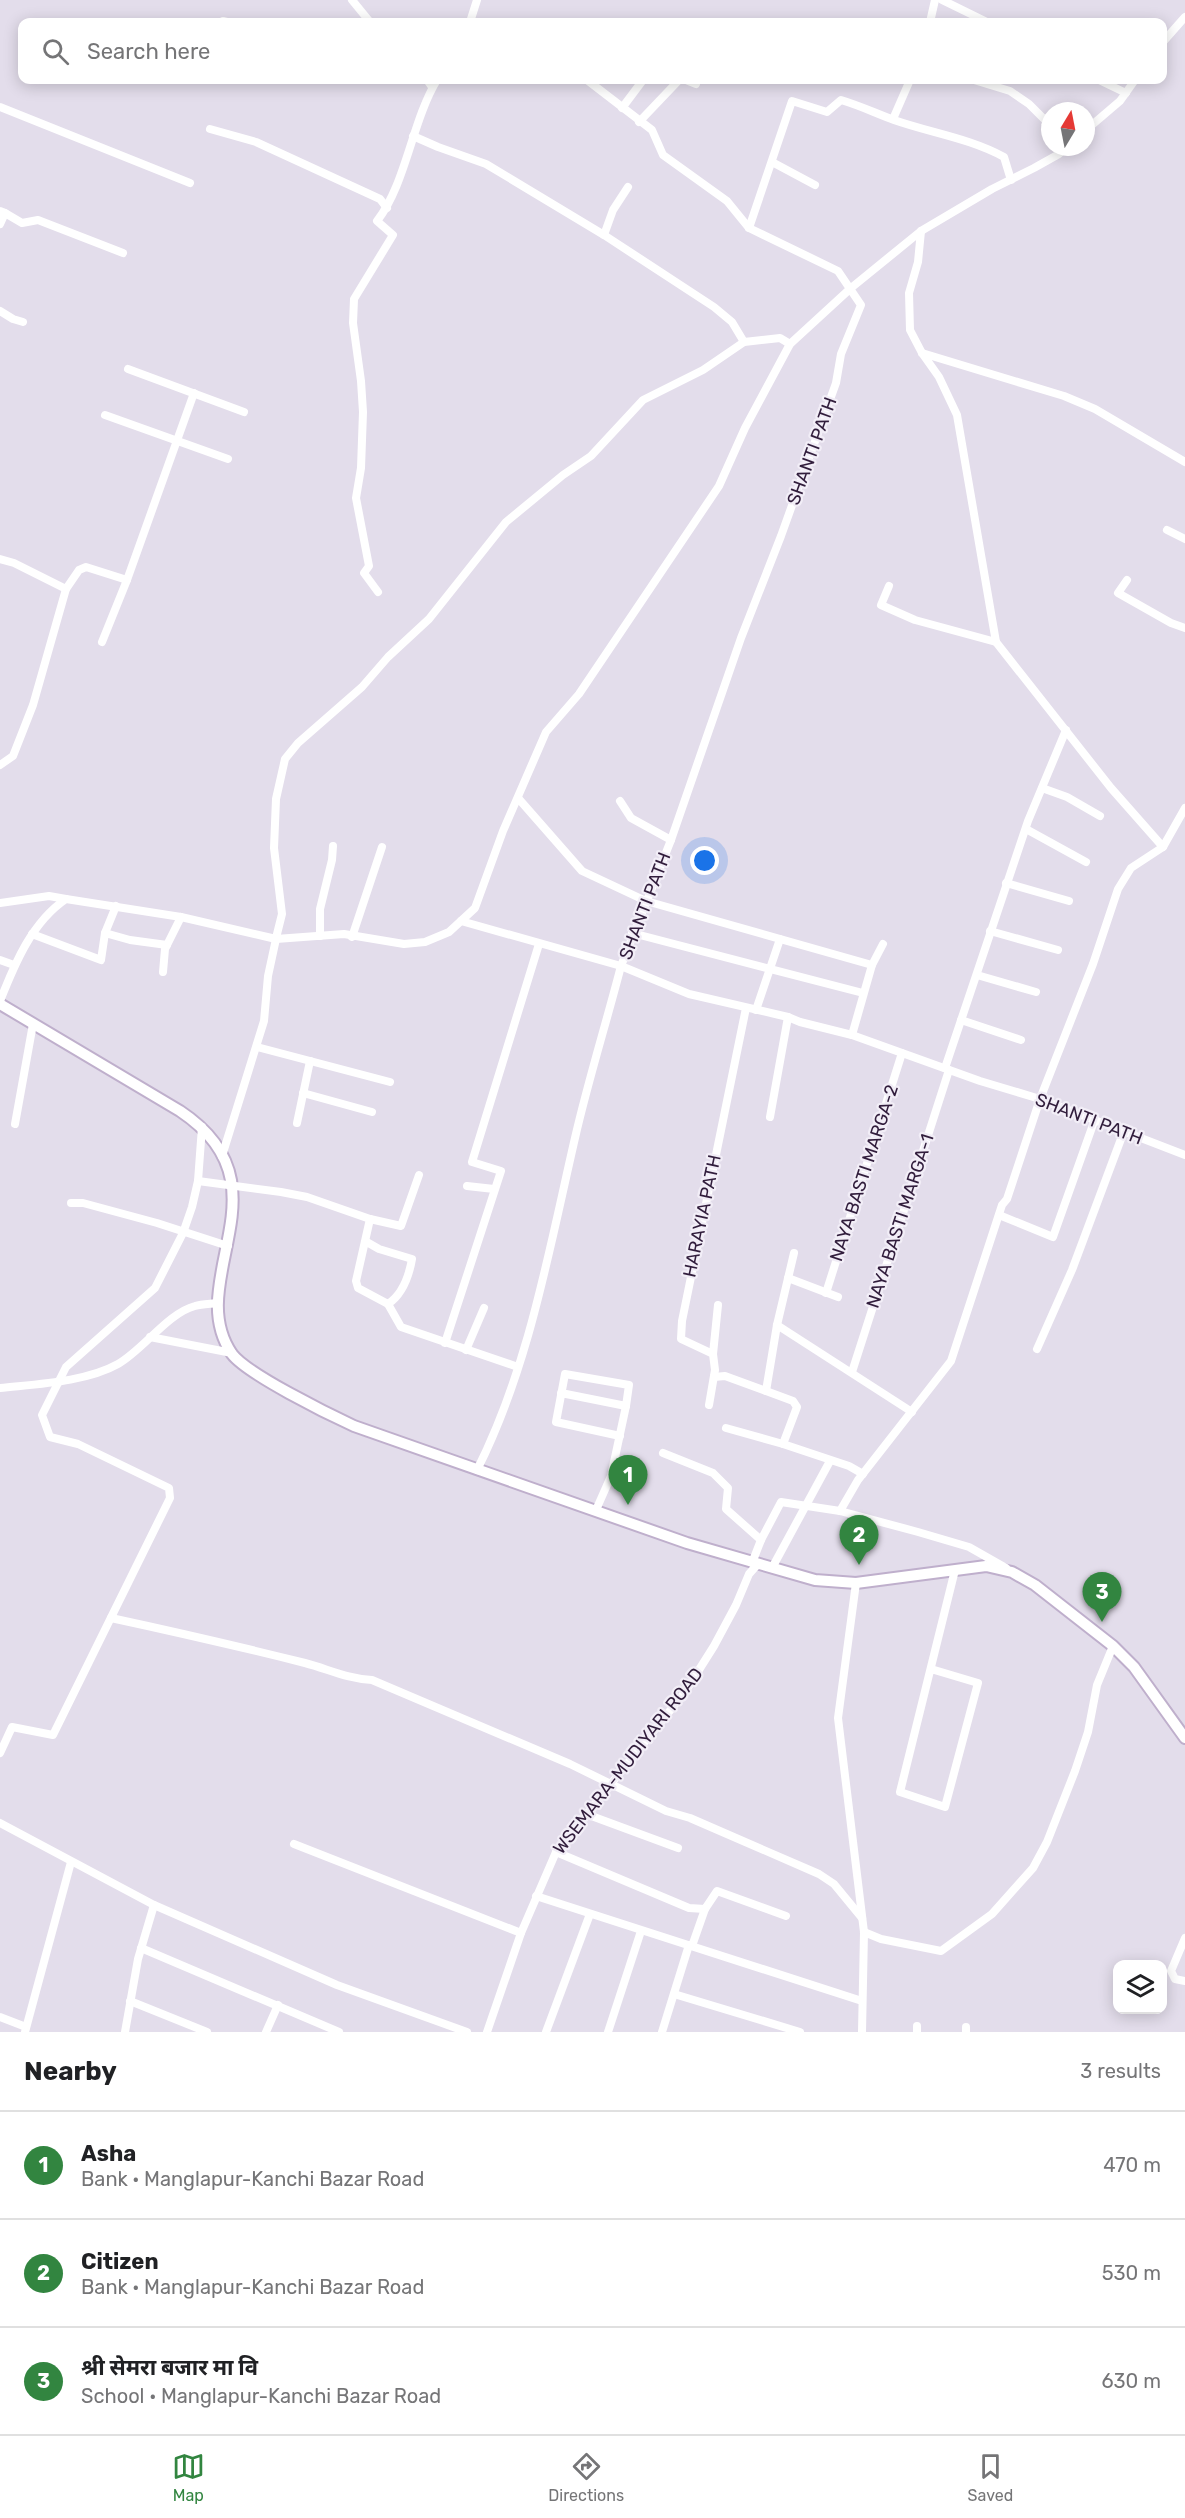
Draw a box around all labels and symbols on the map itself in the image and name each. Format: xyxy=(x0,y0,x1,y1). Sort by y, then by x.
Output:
north arrow xyxy=(1041,102,1095,156)
street label: SHANTI PATH xyxy=(782,394,842,508)
your location xyxy=(690,846,719,875)
street label: SHANTI PATH xyxy=(614,849,676,963)
street label: NAYA BASTI MARGA-2 xyxy=(825,1082,903,1264)
street label: SHANTI PATH xyxy=(1032,1088,1146,1150)
street label: NAYA BASTI MARGA-1 xyxy=(861,1131,939,1311)
street label: HARAYIA PATH xyxy=(678,1153,726,1279)
pin: 1 xyxy=(608,1456,648,1505)
pin: 2 xyxy=(840,1516,878,1565)
pin: 3 xyxy=(1082,1572,1122,1622)
street label: WSEMARA-MUDIYARI ROAD xyxy=(548,1663,708,1859)

